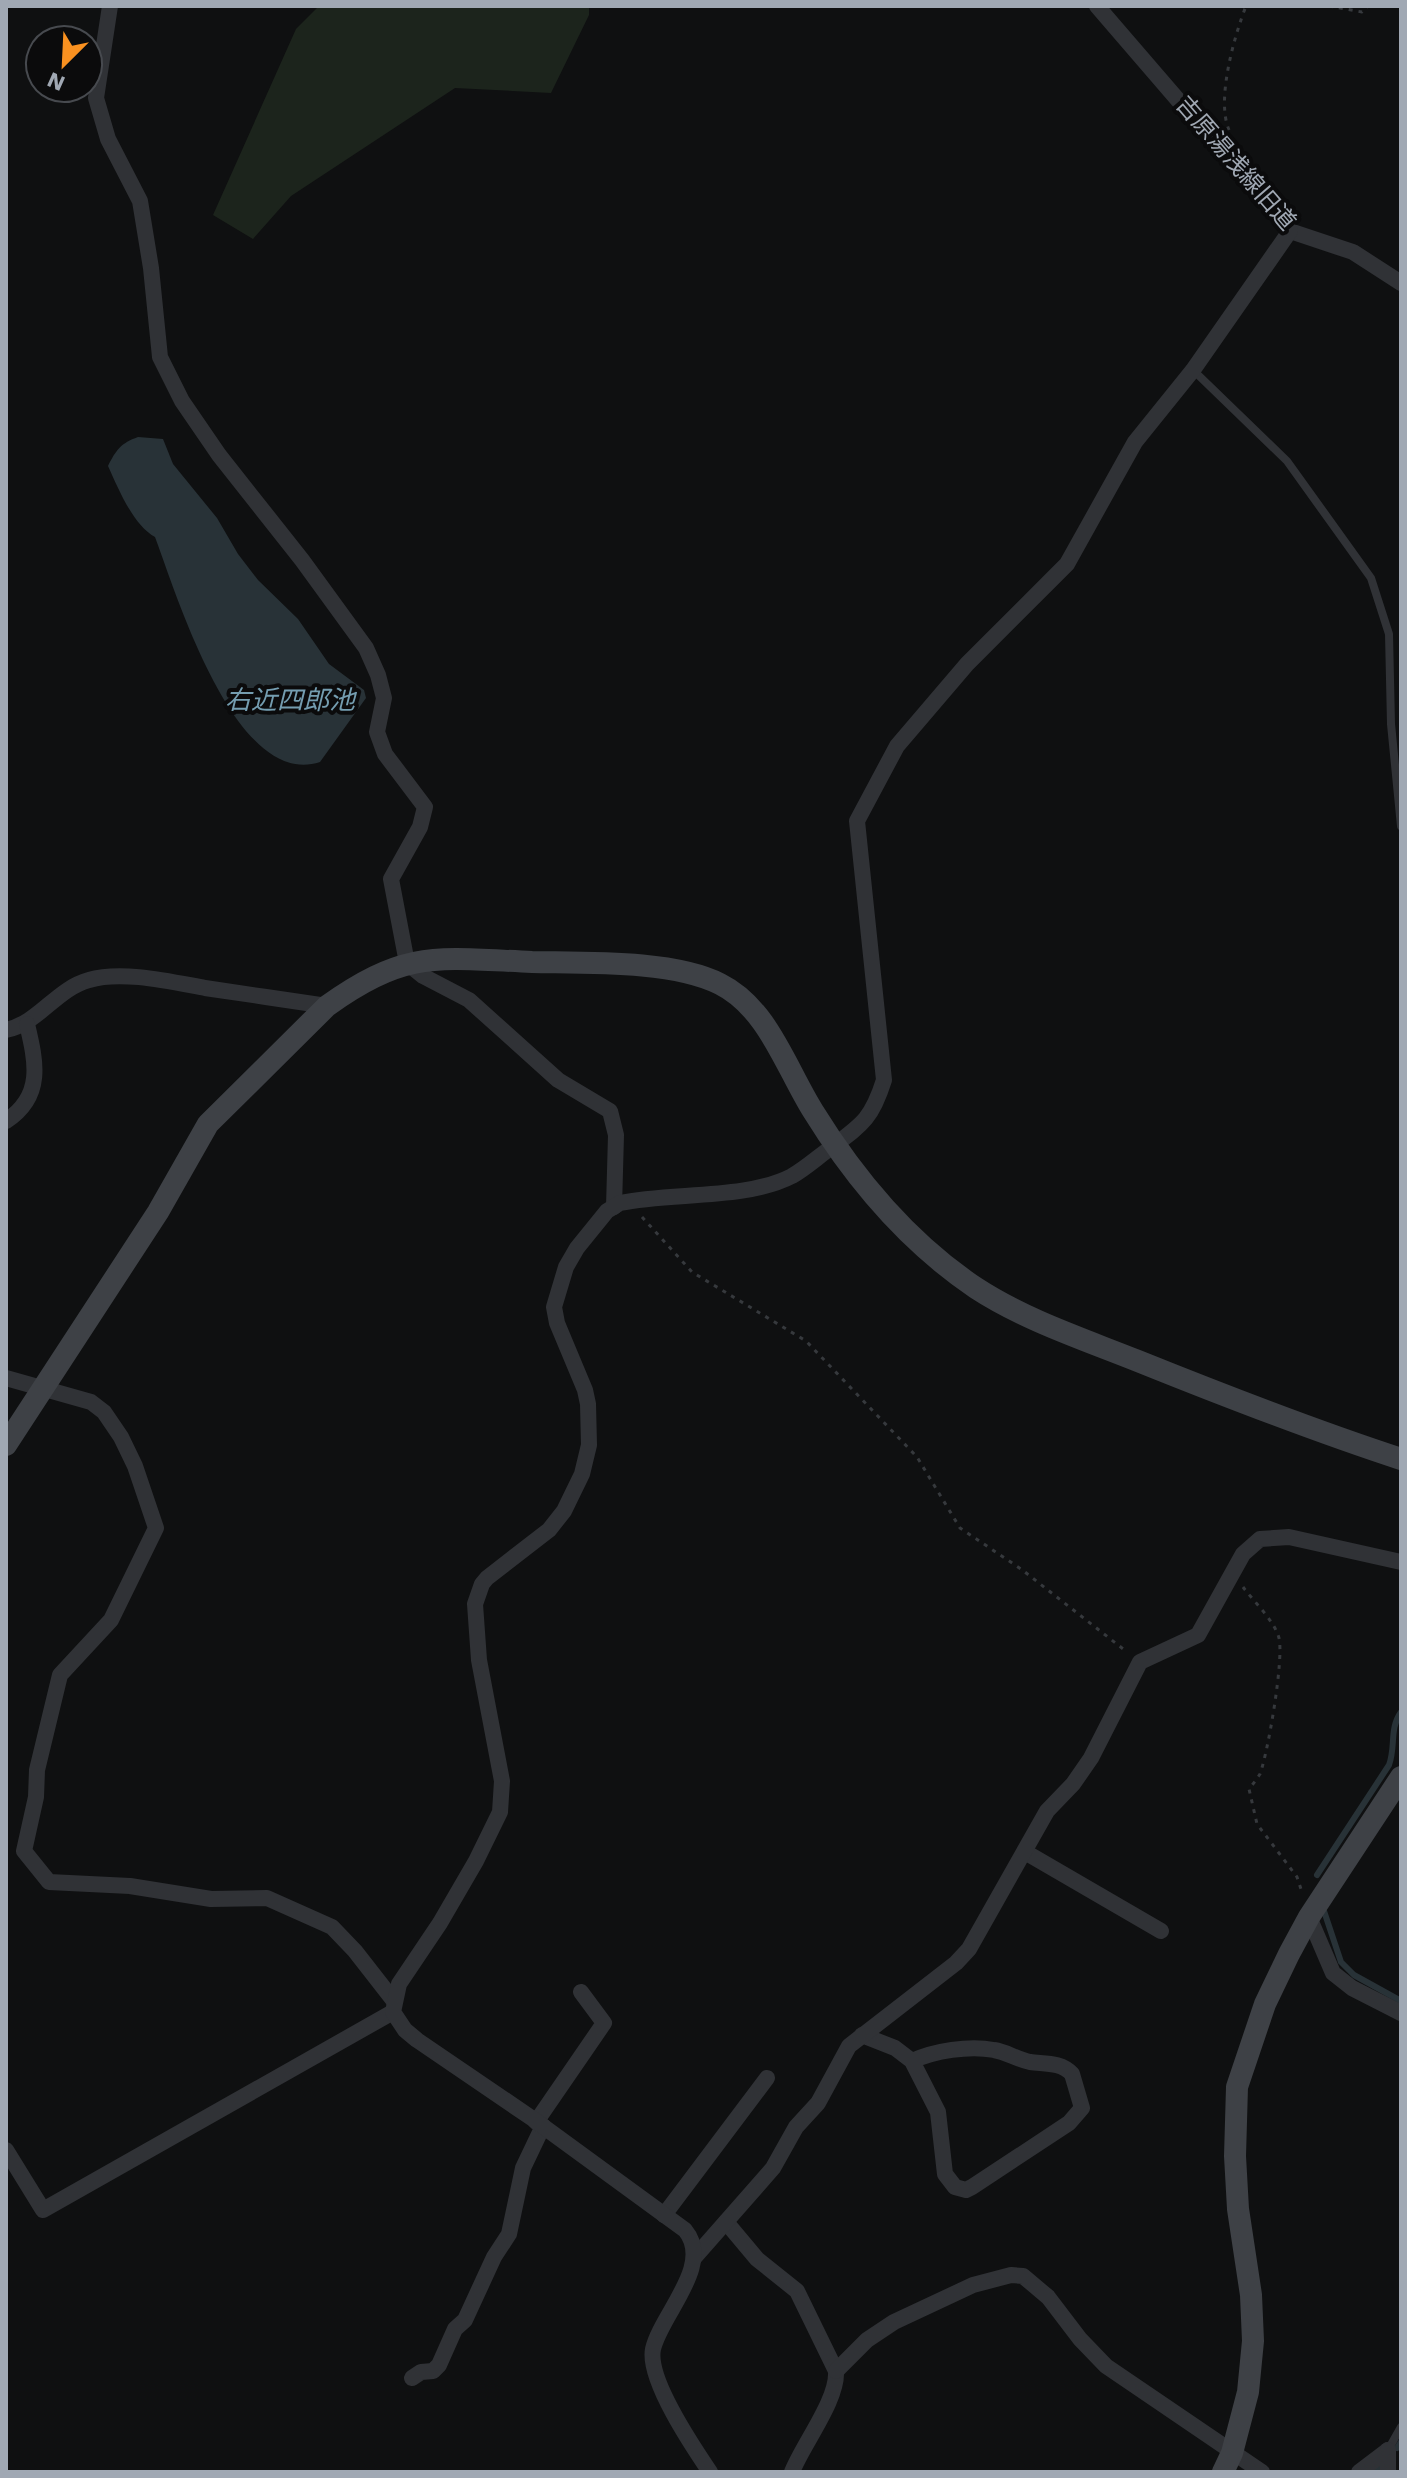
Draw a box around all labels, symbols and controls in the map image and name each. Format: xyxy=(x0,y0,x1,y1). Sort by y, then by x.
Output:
north arrow xyxy=(24,24,104,104)
text: N xyxy=(44,67,69,97)
street label: 吉原湯浅線旧道 xyxy=(1170,90,1302,236)
water label: 右近四郎池 xyxy=(225,685,358,715)

